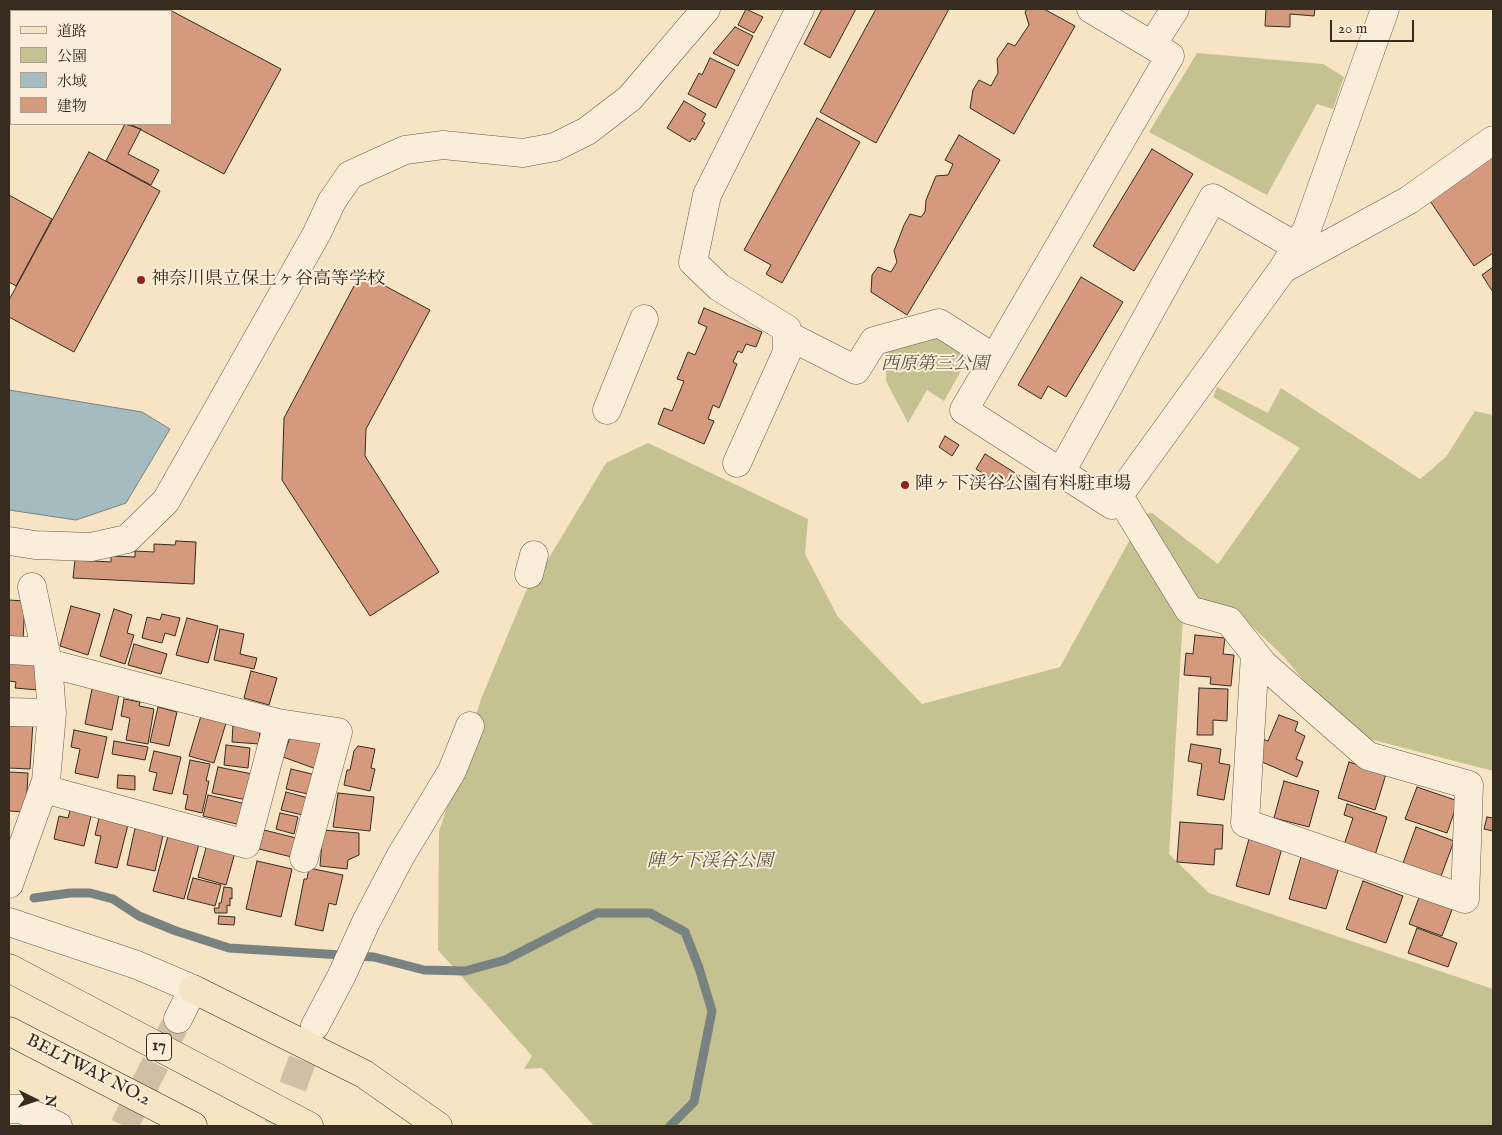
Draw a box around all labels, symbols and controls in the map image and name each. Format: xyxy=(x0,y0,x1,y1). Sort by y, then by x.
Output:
legend xyxy=(10,10,172,125)
scale bar xyxy=(1332,10,1416,42)
text: 20 m xyxy=(1338,19,1367,38)
text: 道路 xyxy=(57,22,87,41)
text: 公園 xyxy=(57,47,87,66)
text: 水域 xyxy=(57,72,87,91)
text: 建物 xyxy=(57,97,87,116)
place label: 神奈川県立保土ヶ谷高等学校 xyxy=(151,269,385,291)
marker: 神奈川県立保土ヶ谷高等学校 xyxy=(135,274,147,286)
park label: 西原第三公園 xyxy=(881,354,989,376)
place label: 陣ヶ下渓谷公園有料駐車場 xyxy=(915,474,1131,496)
marker: 陣ヶ下渓谷公園有料駐車場 xyxy=(899,479,911,491)
park label: 陣ケ下渓谷公園 xyxy=(647,851,773,873)
street label: BELTWAY NO.2 xyxy=(22,1030,154,1112)
road number: 17 xyxy=(146,1034,172,1060)
north arrow xyxy=(10,1075,60,1125)

